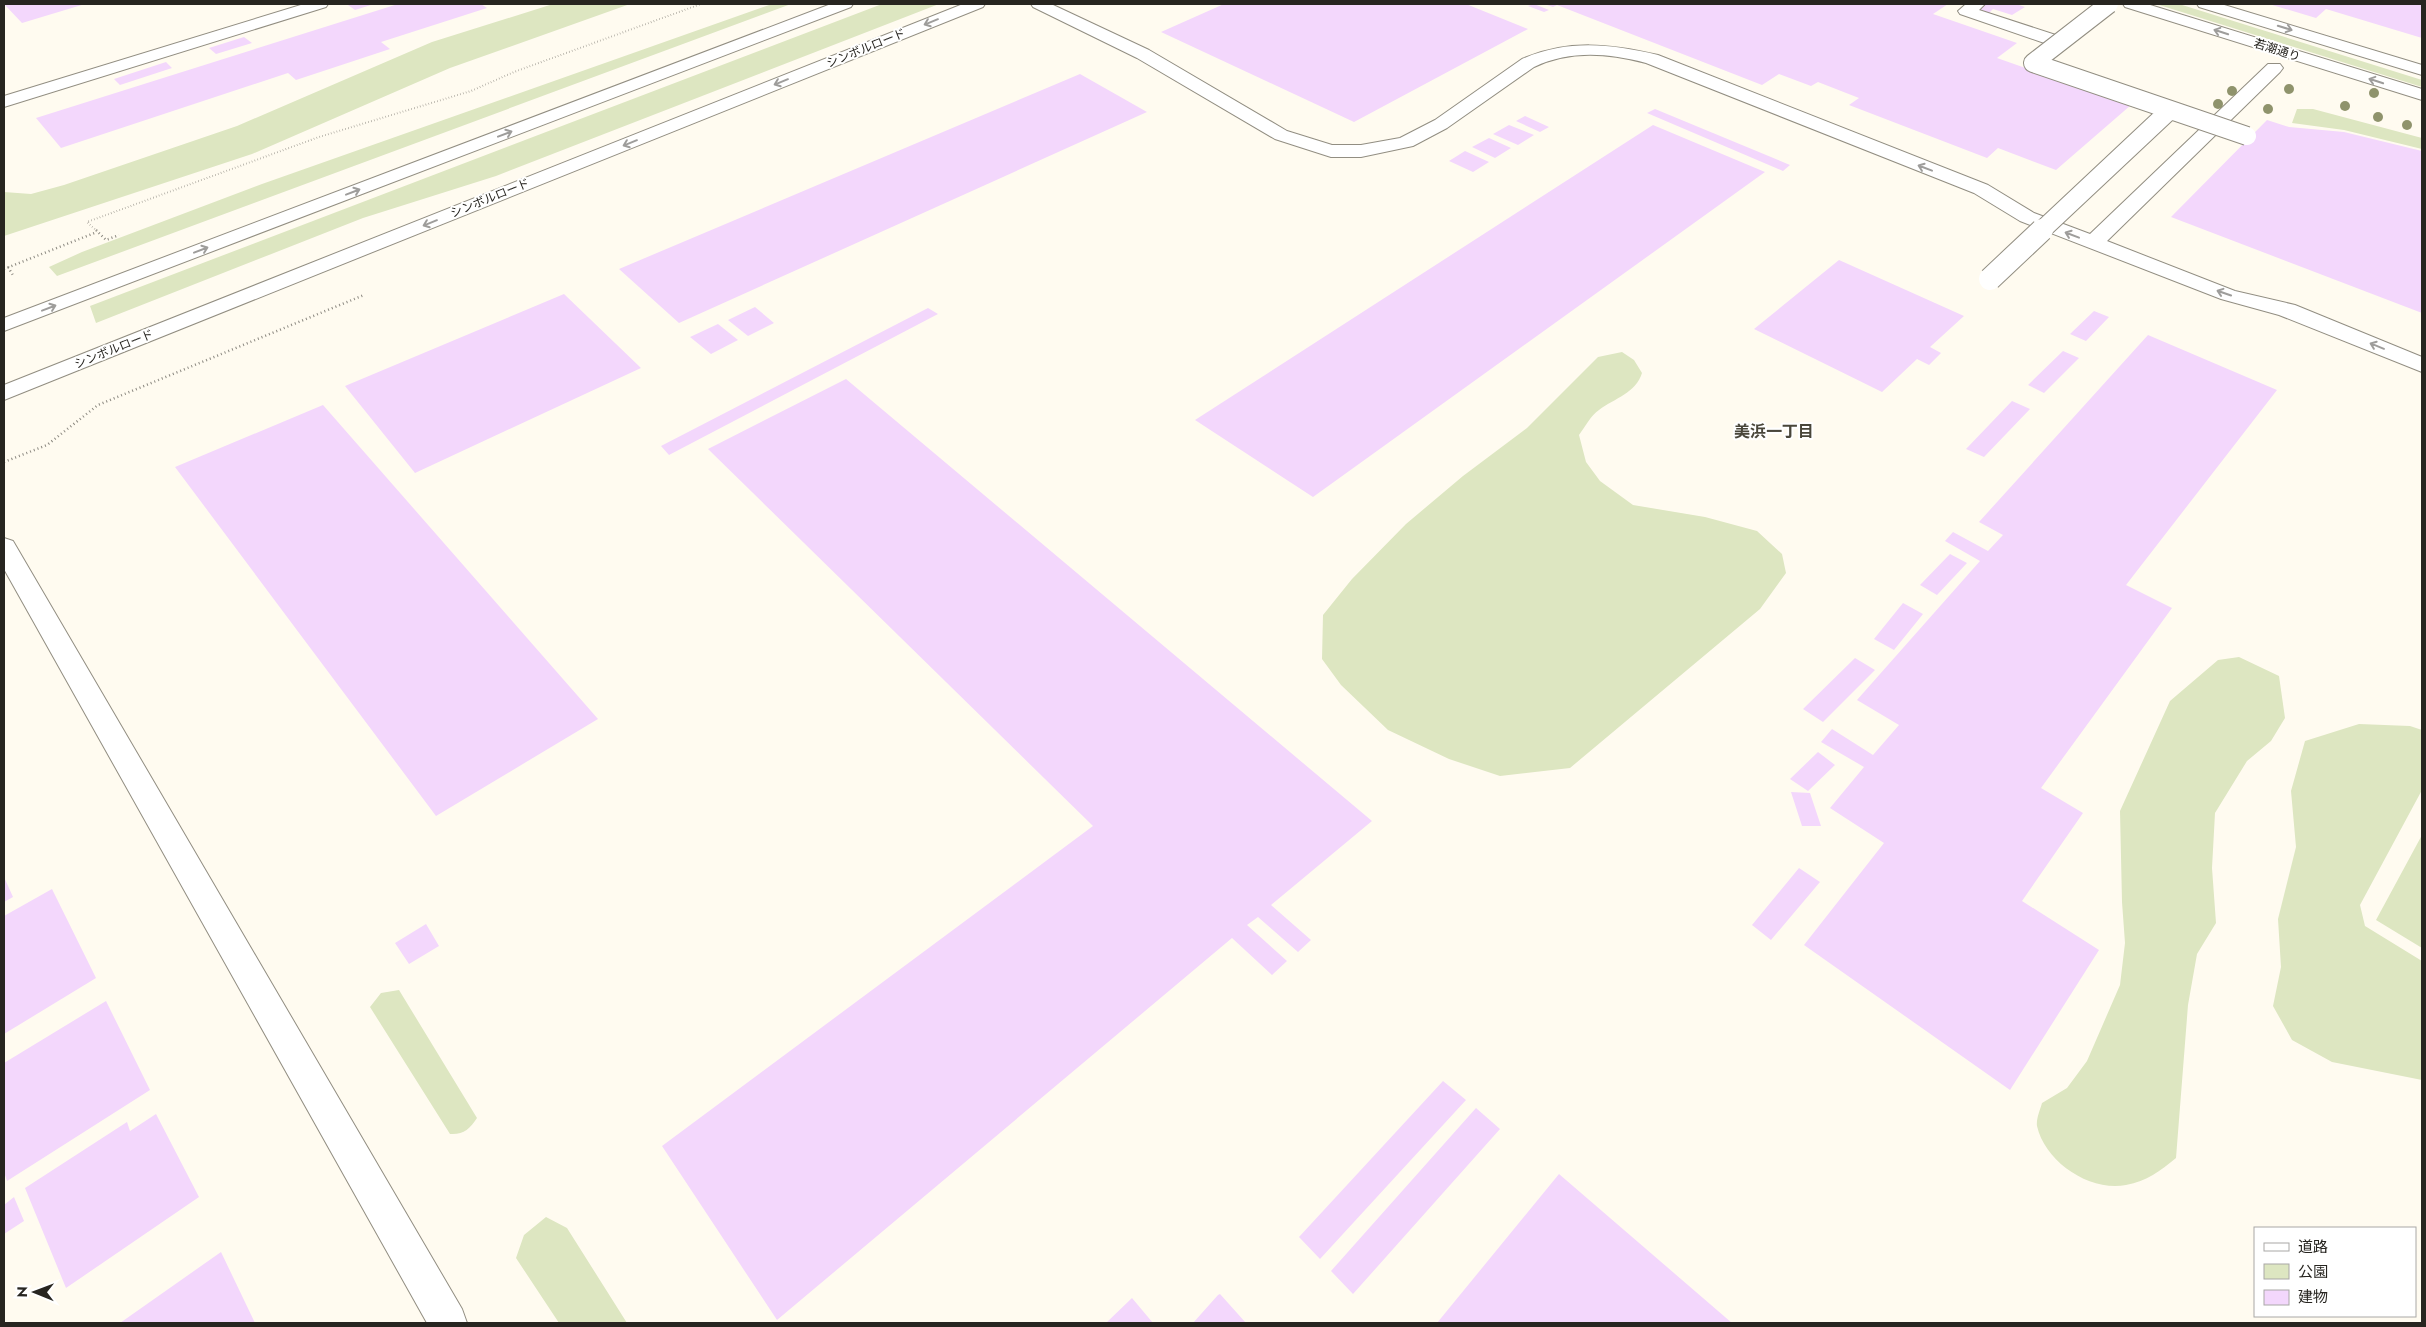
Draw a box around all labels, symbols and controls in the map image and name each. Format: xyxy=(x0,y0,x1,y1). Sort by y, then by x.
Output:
one-way arrow xyxy=(924,18,940,27)
street label: シンボルロード xyxy=(824,24,908,72)
one-way arrow xyxy=(2277,24,2293,34)
one-way arrow xyxy=(2213,27,2229,36)
street label: 若潮通り xyxy=(2251,34,2303,66)
one-way arrow xyxy=(2368,75,2384,85)
one-way arrow xyxy=(773,79,788,88)
one-way arrow xyxy=(497,129,512,138)
one-way arrow xyxy=(623,138,638,148)
one-way arrow xyxy=(1918,163,1933,172)
street label: シンボルロード xyxy=(448,174,532,222)
one-way arrow xyxy=(345,187,360,196)
one-way arrow xyxy=(423,218,438,228)
one-way arrow xyxy=(2065,230,2080,239)
one-way arrow xyxy=(193,245,208,254)
one-way arrow xyxy=(2217,288,2232,297)
one-way arrow xyxy=(41,303,56,312)
street label: シンボルロード xyxy=(72,325,156,373)
one-way arrow xyxy=(2370,341,2385,351)
district label: 美浜一丁目 xyxy=(1734,420,1814,443)
legend xyxy=(2254,1227,2416,1317)
text: 道路 xyxy=(2298,1236,2328,1258)
text: 公園 xyxy=(2298,1261,2328,1283)
north arrow xyxy=(10,1267,60,1317)
text: N xyxy=(12,1286,32,1298)
text: 建物 xyxy=(2298,1286,2328,1308)

